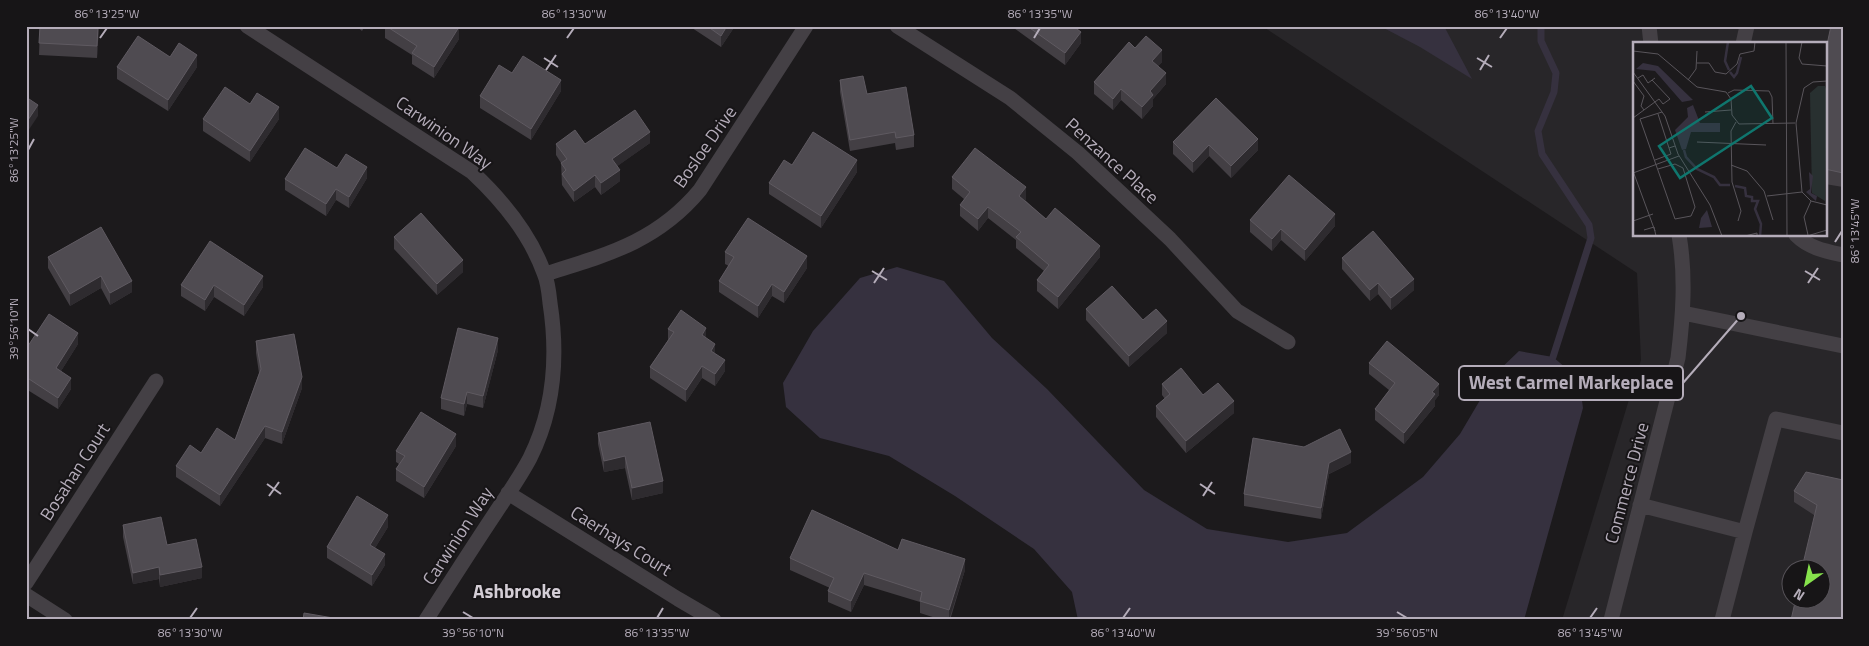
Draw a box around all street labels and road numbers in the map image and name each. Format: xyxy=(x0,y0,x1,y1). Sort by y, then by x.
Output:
street label: Carwinion Way xyxy=(390,89,498,176)
street label: Bosloe Drive xyxy=(666,100,743,193)
street label: Penzance Place xyxy=(1060,111,1165,210)
street label: Bosahan Court xyxy=(33,417,117,526)
street label: Commerce Drive xyxy=(1597,419,1656,547)
street label: Carwinion Way xyxy=(416,481,500,590)
street label: Caerhays Court xyxy=(565,499,678,583)

